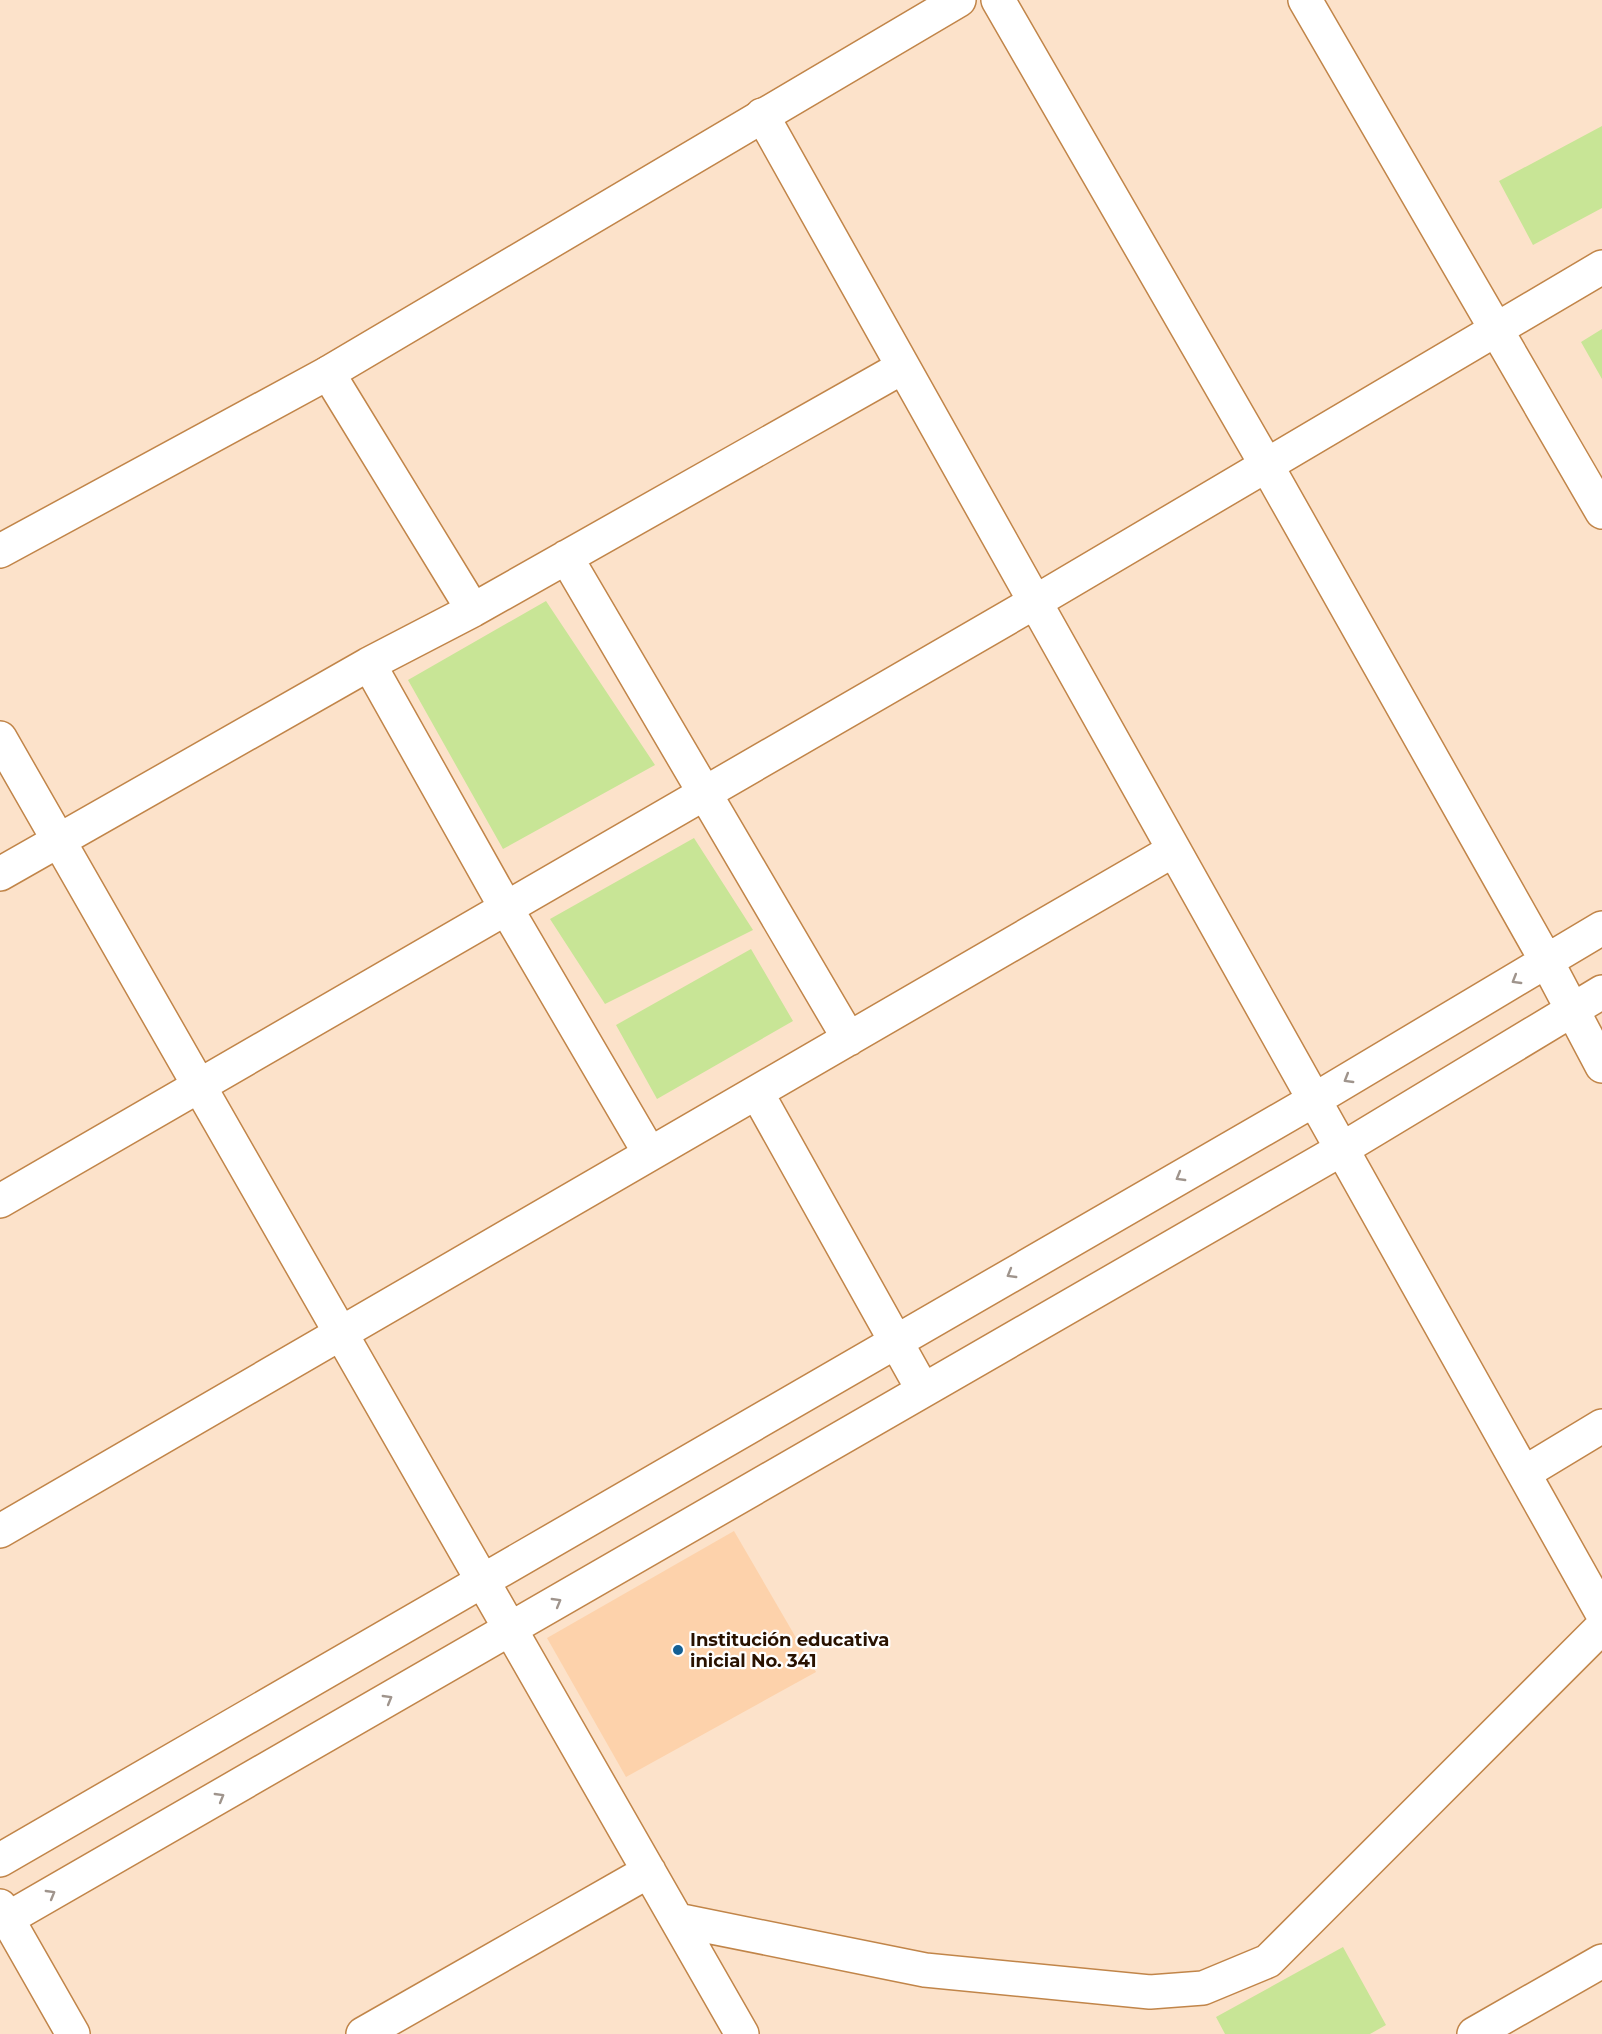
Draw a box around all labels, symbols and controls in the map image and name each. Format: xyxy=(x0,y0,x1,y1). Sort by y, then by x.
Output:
one-way arrow xyxy=(1512,973,1522,984)
one-way arrow xyxy=(1344,1072,1354,1084)
one-way arrow xyxy=(1175,1170,1186,1181)
one-way arrow xyxy=(1006,1267,1017,1278)
one-way arrow xyxy=(551,1597,561,1609)
place label: Institución educativa inicial No. 341 xyxy=(690,1629,889,1672)
marker: Institución educativa inicial No. 341 xyxy=(671,1643,685,1657)
one-way arrow xyxy=(382,1695,392,1706)
one-way arrow xyxy=(213,1792,224,1804)
one-way arrow xyxy=(45,1890,55,1901)

